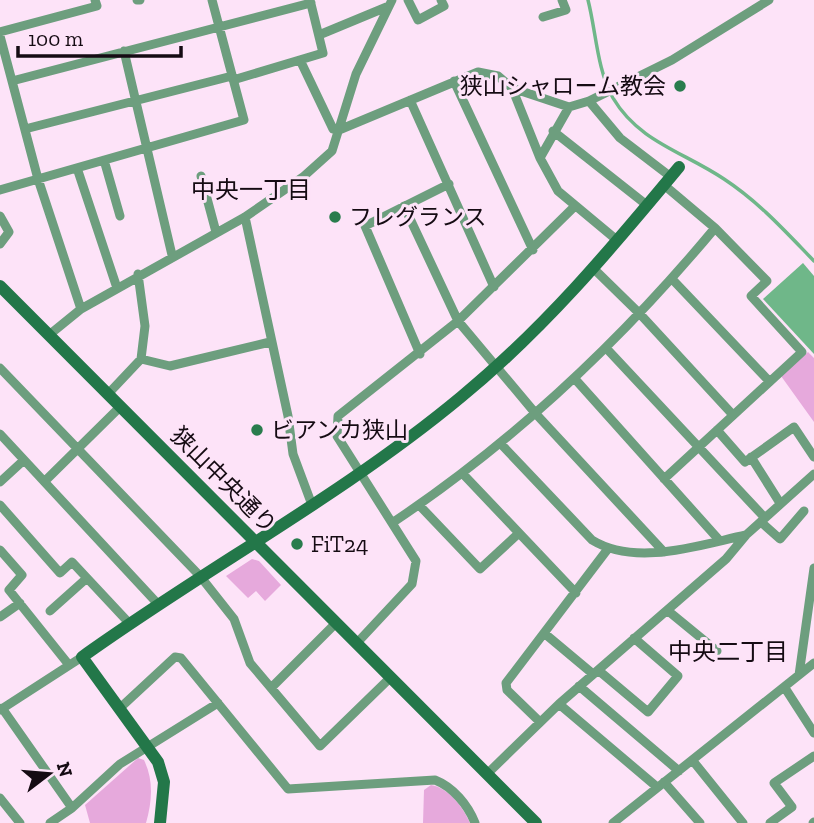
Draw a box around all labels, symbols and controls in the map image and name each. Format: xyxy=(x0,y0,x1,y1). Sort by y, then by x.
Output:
scale bar xyxy=(18,14,180,58)
text: 100 m xyxy=(28,26,83,51)
place label: 狭山シャローム教会 xyxy=(460,72,666,100)
marker: 狭山シャローム教会 xyxy=(672,78,688,94)
district label: 中央一丁目 xyxy=(191,175,311,204)
place label: フレグランス xyxy=(349,203,487,231)
marker: フレグランス xyxy=(327,209,343,225)
place label: ビアンカ狭山 xyxy=(271,416,408,444)
street label: 狭山中央通り xyxy=(165,421,283,539)
marker: ビアンカ狭山 xyxy=(249,422,265,438)
place label: FiT24 xyxy=(311,530,368,558)
marker: FiT24 xyxy=(289,536,305,552)
district label: 中央二丁目 xyxy=(668,637,788,666)
north arrow xyxy=(14,739,84,809)
text: N xyxy=(52,759,78,780)

